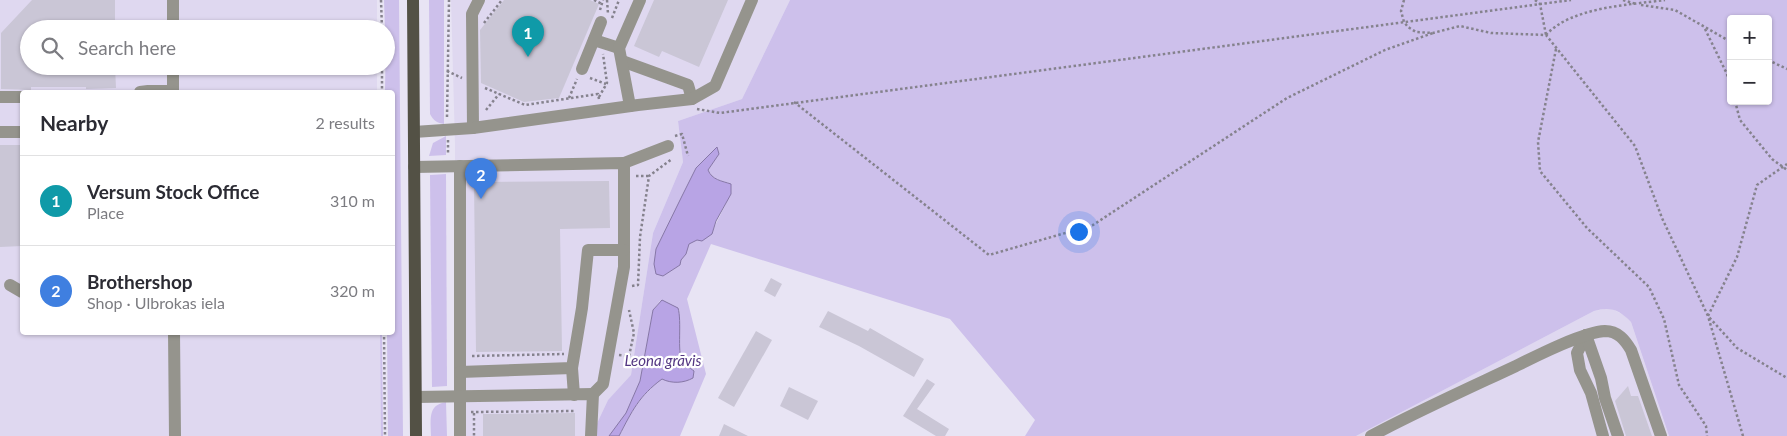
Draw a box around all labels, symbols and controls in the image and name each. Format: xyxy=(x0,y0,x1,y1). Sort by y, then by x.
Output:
map controls xyxy=(1727,15,1772,105)
button: + xyxy=(1727,15,1772,60)
pin: 1 xyxy=(512,16,544,57)
search box xyxy=(20,20,395,75)
icon: search xyxy=(38,34,66,62)
text: Search here xyxy=(78,36,176,59)
button: − xyxy=(1727,60,1772,105)
text: Nearby xyxy=(40,110,108,135)
text: 2 results xyxy=(315,113,375,132)
pin: 2 xyxy=(465,158,497,199)
text: Versum Stock Office xyxy=(87,180,259,203)
text: 1 xyxy=(51,191,61,210)
text: 310 m xyxy=(330,191,375,210)
text: Place xyxy=(87,203,124,222)
your location xyxy=(1066,219,1092,245)
text: Brothershop xyxy=(87,270,193,293)
text: 2 xyxy=(51,281,61,300)
text: 320 m xyxy=(330,281,375,300)
text: Shop · Ulbrokas iela xyxy=(87,293,225,312)
water label: Leona grāvis xyxy=(625,351,701,369)

